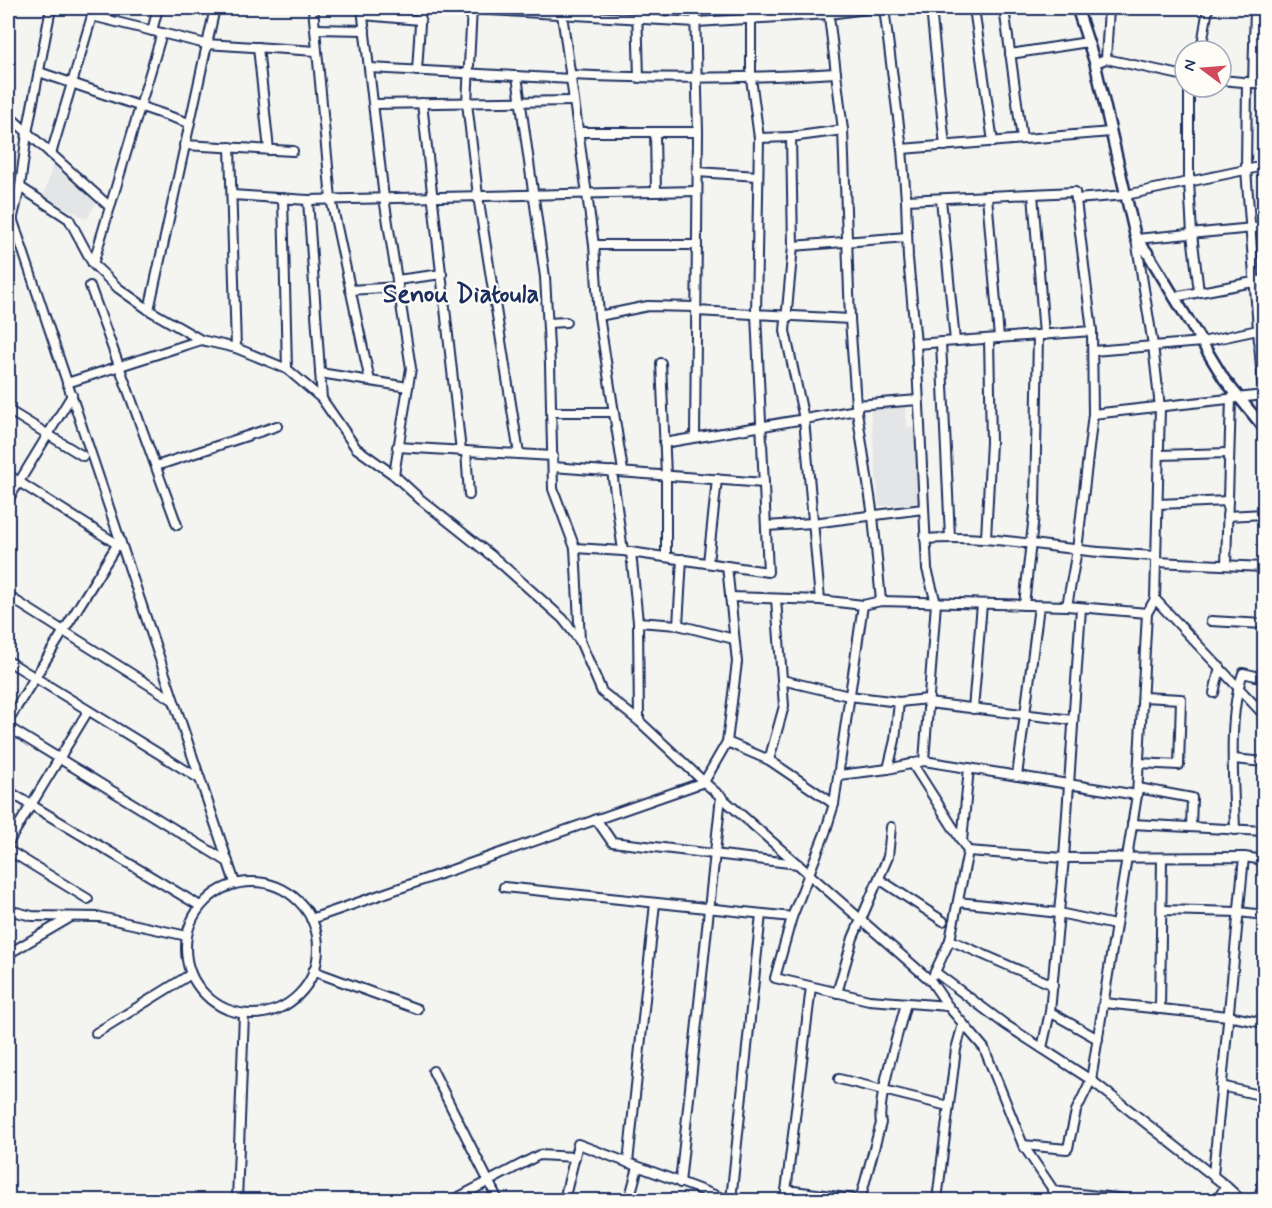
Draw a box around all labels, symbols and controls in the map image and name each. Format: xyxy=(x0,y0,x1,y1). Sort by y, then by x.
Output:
north arrow xyxy=(1173,39,1233,99)
text: N xyxy=(1178,57,1202,73)
district label: Senou Diatoula xyxy=(383,278,539,312)

